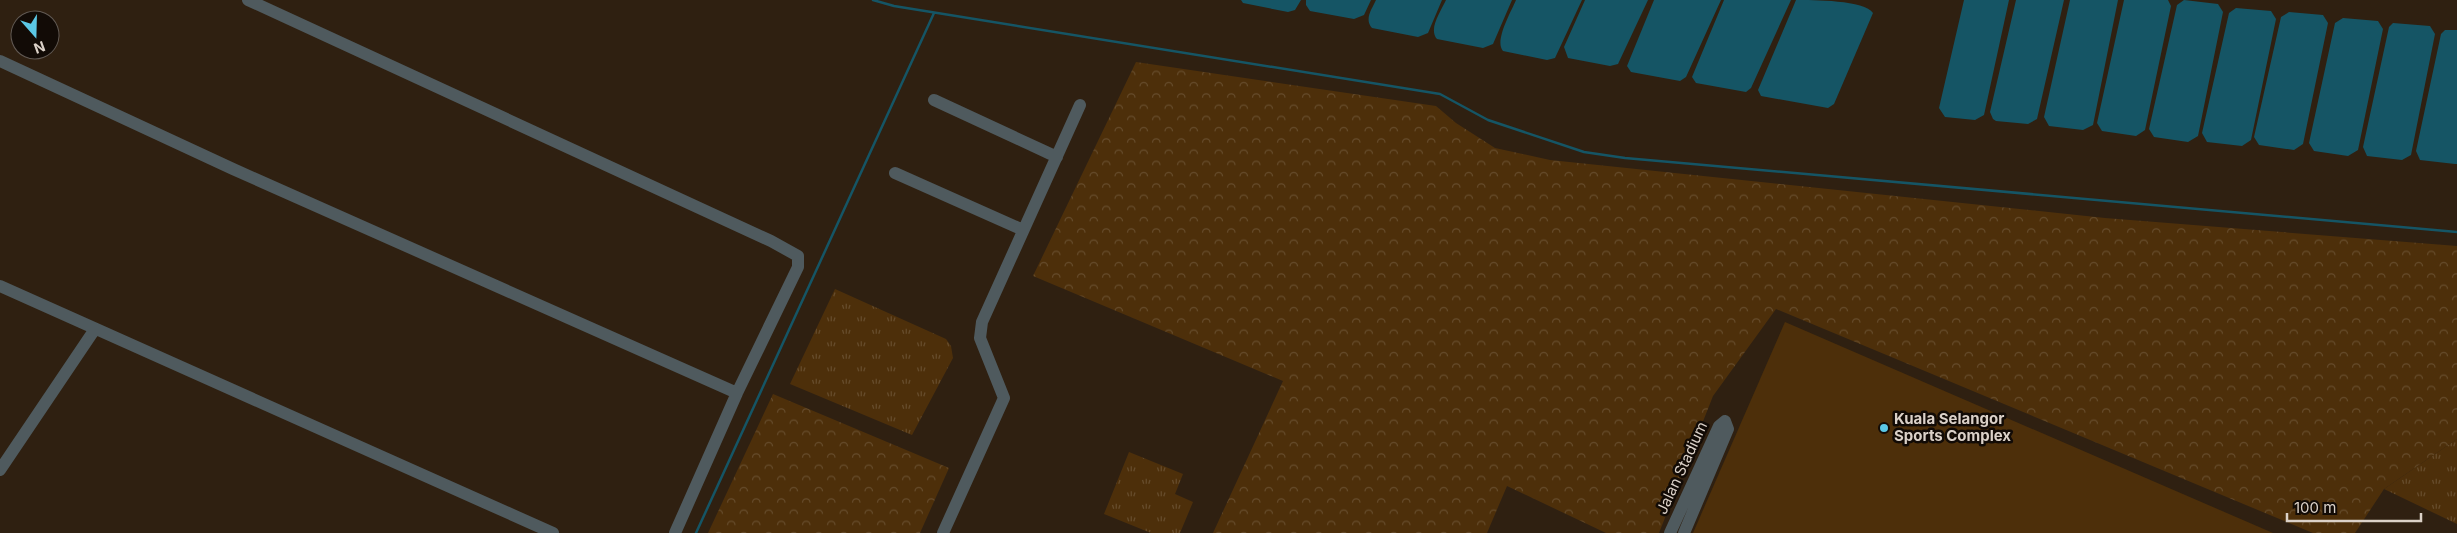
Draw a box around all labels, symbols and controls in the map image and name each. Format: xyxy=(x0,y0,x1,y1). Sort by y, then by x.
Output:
north arrow xyxy=(10,10,60,60)
text: N xyxy=(32,38,48,57)
place label: Kuala Selangor Sports Complex xyxy=(1894,409,2011,445)
street label: Jalan Stadium xyxy=(1652,418,1711,517)
marker: Kuala Selangor Sports Complex xyxy=(1878,422,1890,434)
scale bar xyxy=(2287,490,2421,522)
text: 100 m xyxy=(2294,498,2336,517)

